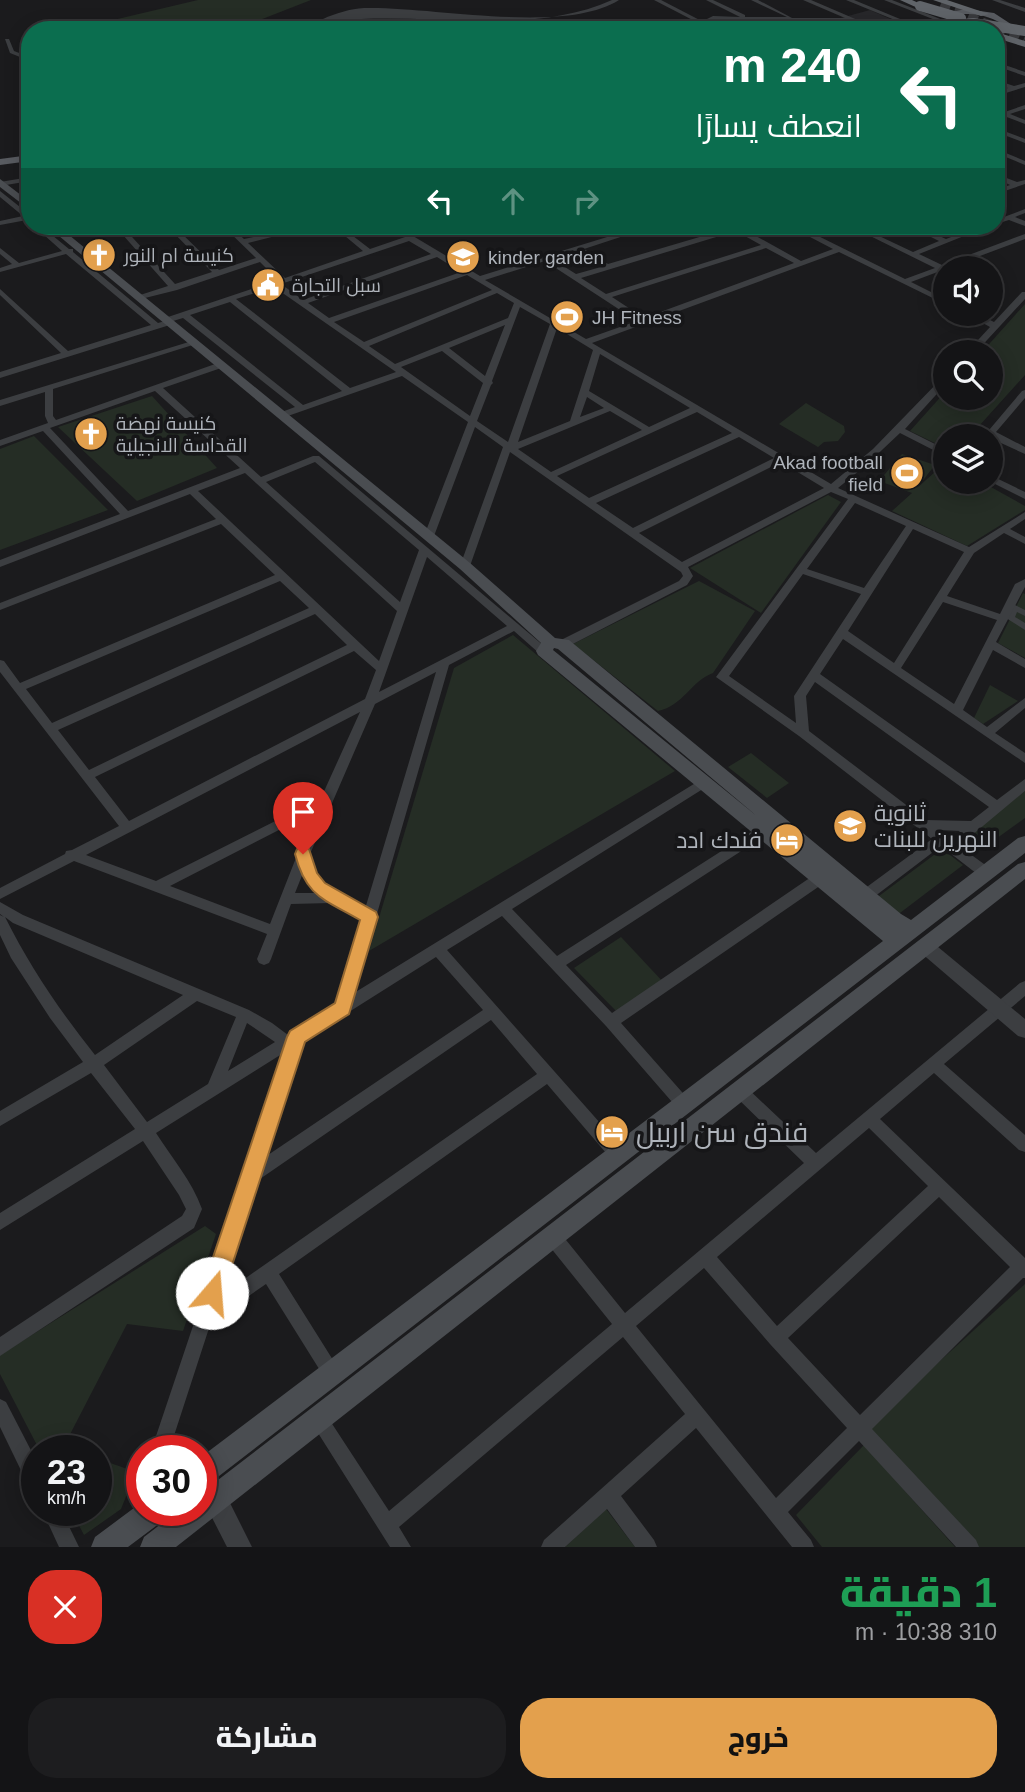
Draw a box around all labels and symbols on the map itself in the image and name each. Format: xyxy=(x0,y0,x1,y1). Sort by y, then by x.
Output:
church icon: كنيسة ام النور xyxy=(80,236,118,274)
school or university icon: kinder garden xyxy=(444,238,482,276)
place label: كنيسة ام النور xyxy=(123,245,234,269)
place label: kinder garden xyxy=(488,247,604,268)
public building icon: سبل التجارة xyxy=(249,266,287,304)
place label: سبل التجارة xyxy=(292,275,381,297)
sports icon: JH Fitness xyxy=(548,298,586,336)
place label: JH Fitness xyxy=(592,307,682,328)
place label: كنيسة نهضة القداسة الانجيلية xyxy=(116,413,248,456)
church icon: كنيسة نهضة القداسة الانجيلية xyxy=(72,415,110,453)
place label: Akad football field xyxy=(773,452,883,495)
sports icon: Akad football field xyxy=(888,454,926,492)
pin xyxy=(273,782,333,854)
place label: ثانوية النهرين للبنات xyxy=(874,800,998,853)
school or university icon: ثانوية النهرين للبنات xyxy=(831,807,869,845)
hotel icon: فندك ادد xyxy=(768,821,806,859)
place label: فندك ادد xyxy=(676,827,762,853)
hotel icon: فندق سن اربيل xyxy=(593,1113,631,1151)
place label: فندق سن اربيل xyxy=(636,1117,808,1149)
position arrow xyxy=(175,1256,249,1330)
speed limit sign: 30 xyxy=(126,1435,217,1526)

